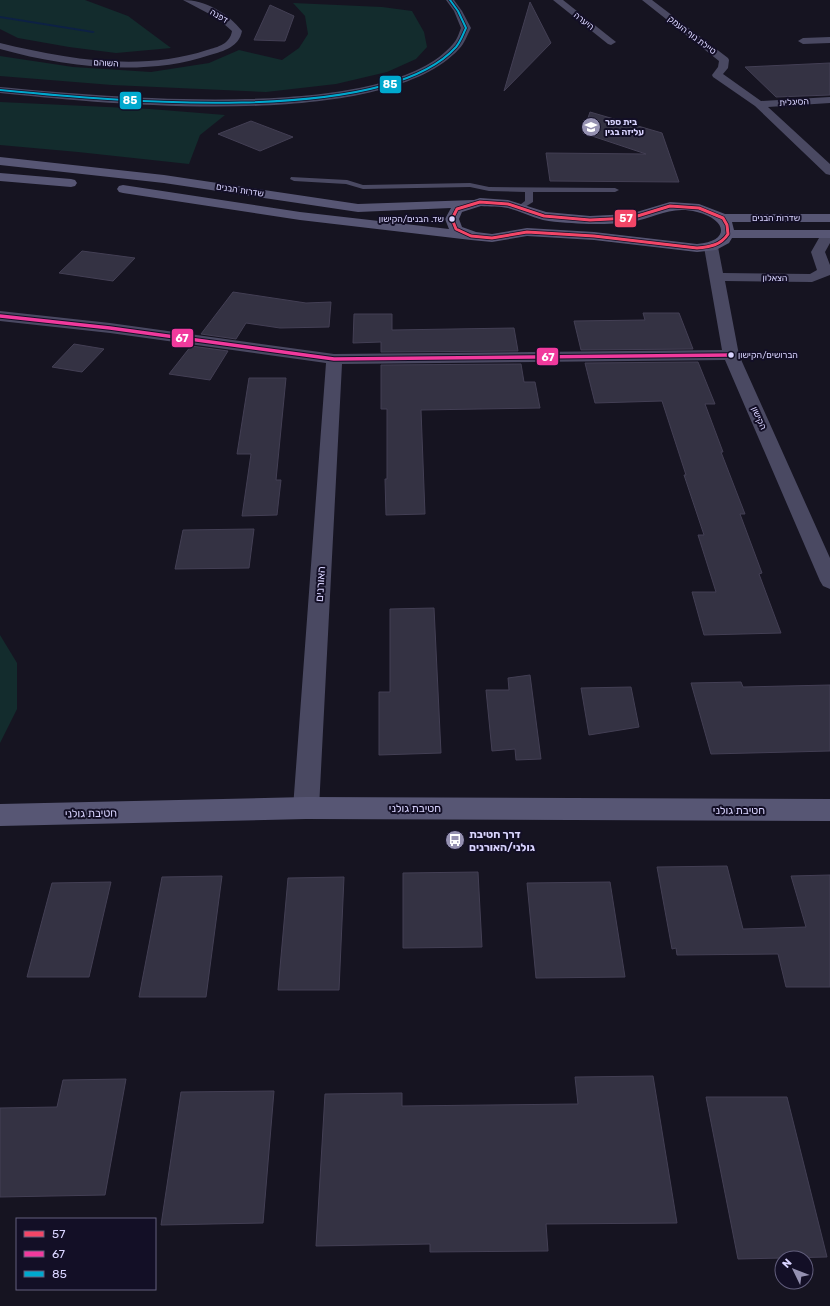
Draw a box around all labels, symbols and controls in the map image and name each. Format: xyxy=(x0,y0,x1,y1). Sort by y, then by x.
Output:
street label: דפנה xyxy=(208,7,230,25)
street label: היערה xyxy=(572,10,596,32)
street label: טיילת נוף העמק xyxy=(666,14,718,57)
street label: השוהם xyxy=(93,57,119,69)
line badge: 85 xyxy=(379,75,402,94)
text: 85 xyxy=(383,78,397,91)
line badge: 85 xyxy=(119,91,142,110)
text: 85 xyxy=(123,94,137,107)
street label: הסיגלית xyxy=(779,96,809,108)
school or university icon: בית ספר עליזה בגין xyxy=(580,116,602,138)
place label: בית ספר עליזה בגין xyxy=(605,117,644,137)
street label: שדרות הבנים xyxy=(215,181,265,199)
line badge: 57 xyxy=(614,209,637,228)
text: 57 xyxy=(619,212,633,225)
street label: שדרות הבנים xyxy=(752,213,800,223)
place label: שד. הבנים/הקישון xyxy=(379,214,444,224)
marker: שד. הבנים/הקישון xyxy=(447,214,457,224)
street label: הצאלון xyxy=(763,273,787,283)
line badge: 67 xyxy=(171,328,194,348)
text: 67 xyxy=(175,332,189,345)
line badge: 67 xyxy=(536,347,559,366)
marker: הברושים/הקישון xyxy=(726,350,736,360)
place label: הברושים/הקישון xyxy=(738,350,798,360)
text: 67 xyxy=(541,351,555,364)
street label: הקישון xyxy=(750,405,768,431)
street label: האורנים xyxy=(313,566,328,602)
street label: חטיבת גולני xyxy=(389,802,441,815)
street label: חטיבת גולני xyxy=(713,804,765,817)
street label: חטיבת גולני xyxy=(65,807,117,820)
place label: דרך חטיבת גולני/האורנים xyxy=(469,828,536,854)
bus stop icon: דרך חטיבת גולני/האורנים xyxy=(444,829,466,851)
legend xyxy=(16,1218,156,1290)
text: 57 xyxy=(52,1227,65,1241)
text: 67 xyxy=(52,1247,65,1261)
north arrow xyxy=(774,1250,814,1290)
text: N xyxy=(780,1256,795,1271)
text: 85 xyxy=(52,1267,67,1281)

